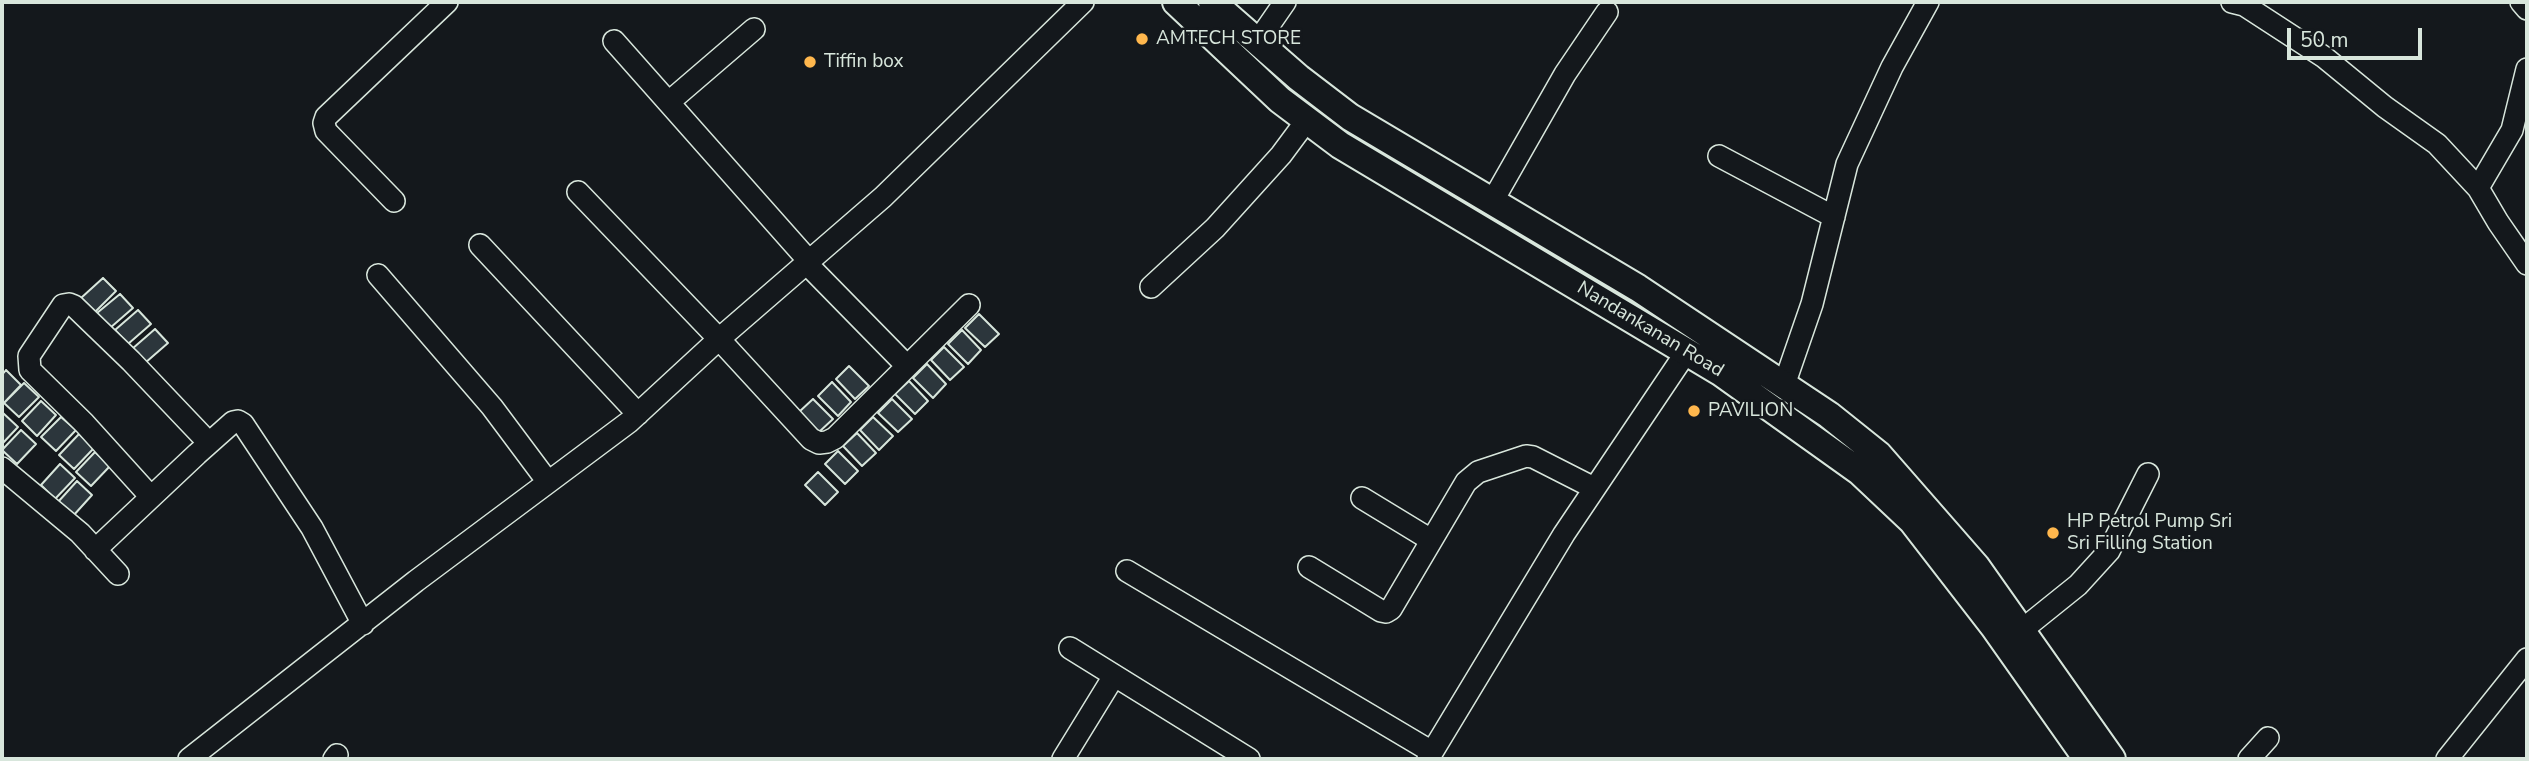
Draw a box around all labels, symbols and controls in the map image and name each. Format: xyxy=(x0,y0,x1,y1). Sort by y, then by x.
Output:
scale bar xyxy=(2291,14,2426,58)
text: 50 m xyxy=(2300,26,2349,54)
place label: AMTECH STORE xyxy=(1156,28,1301,50)
marker: AMTECH STORE xyxy=(1134,31,1150,47)
place label: Tiffin box xyxy=(824,51,904,73)
marker: Tiffin box xyxy=(802,54,818,70)
street label: Nandankanan Road xyxy=(1573,277,1727,383)
place label: PAVILION xyxy=(1708,400,1793,422)
marker: PAVILION xyxy=(1686,403,1702,419)
place label: HP Petrol Pump Sri Sri Filling Station xyxy=(2067,511,2232,555)
marker: HP Petrol Pump Sri Sri Filling Station xyxy=(2045,525,2061,541)

